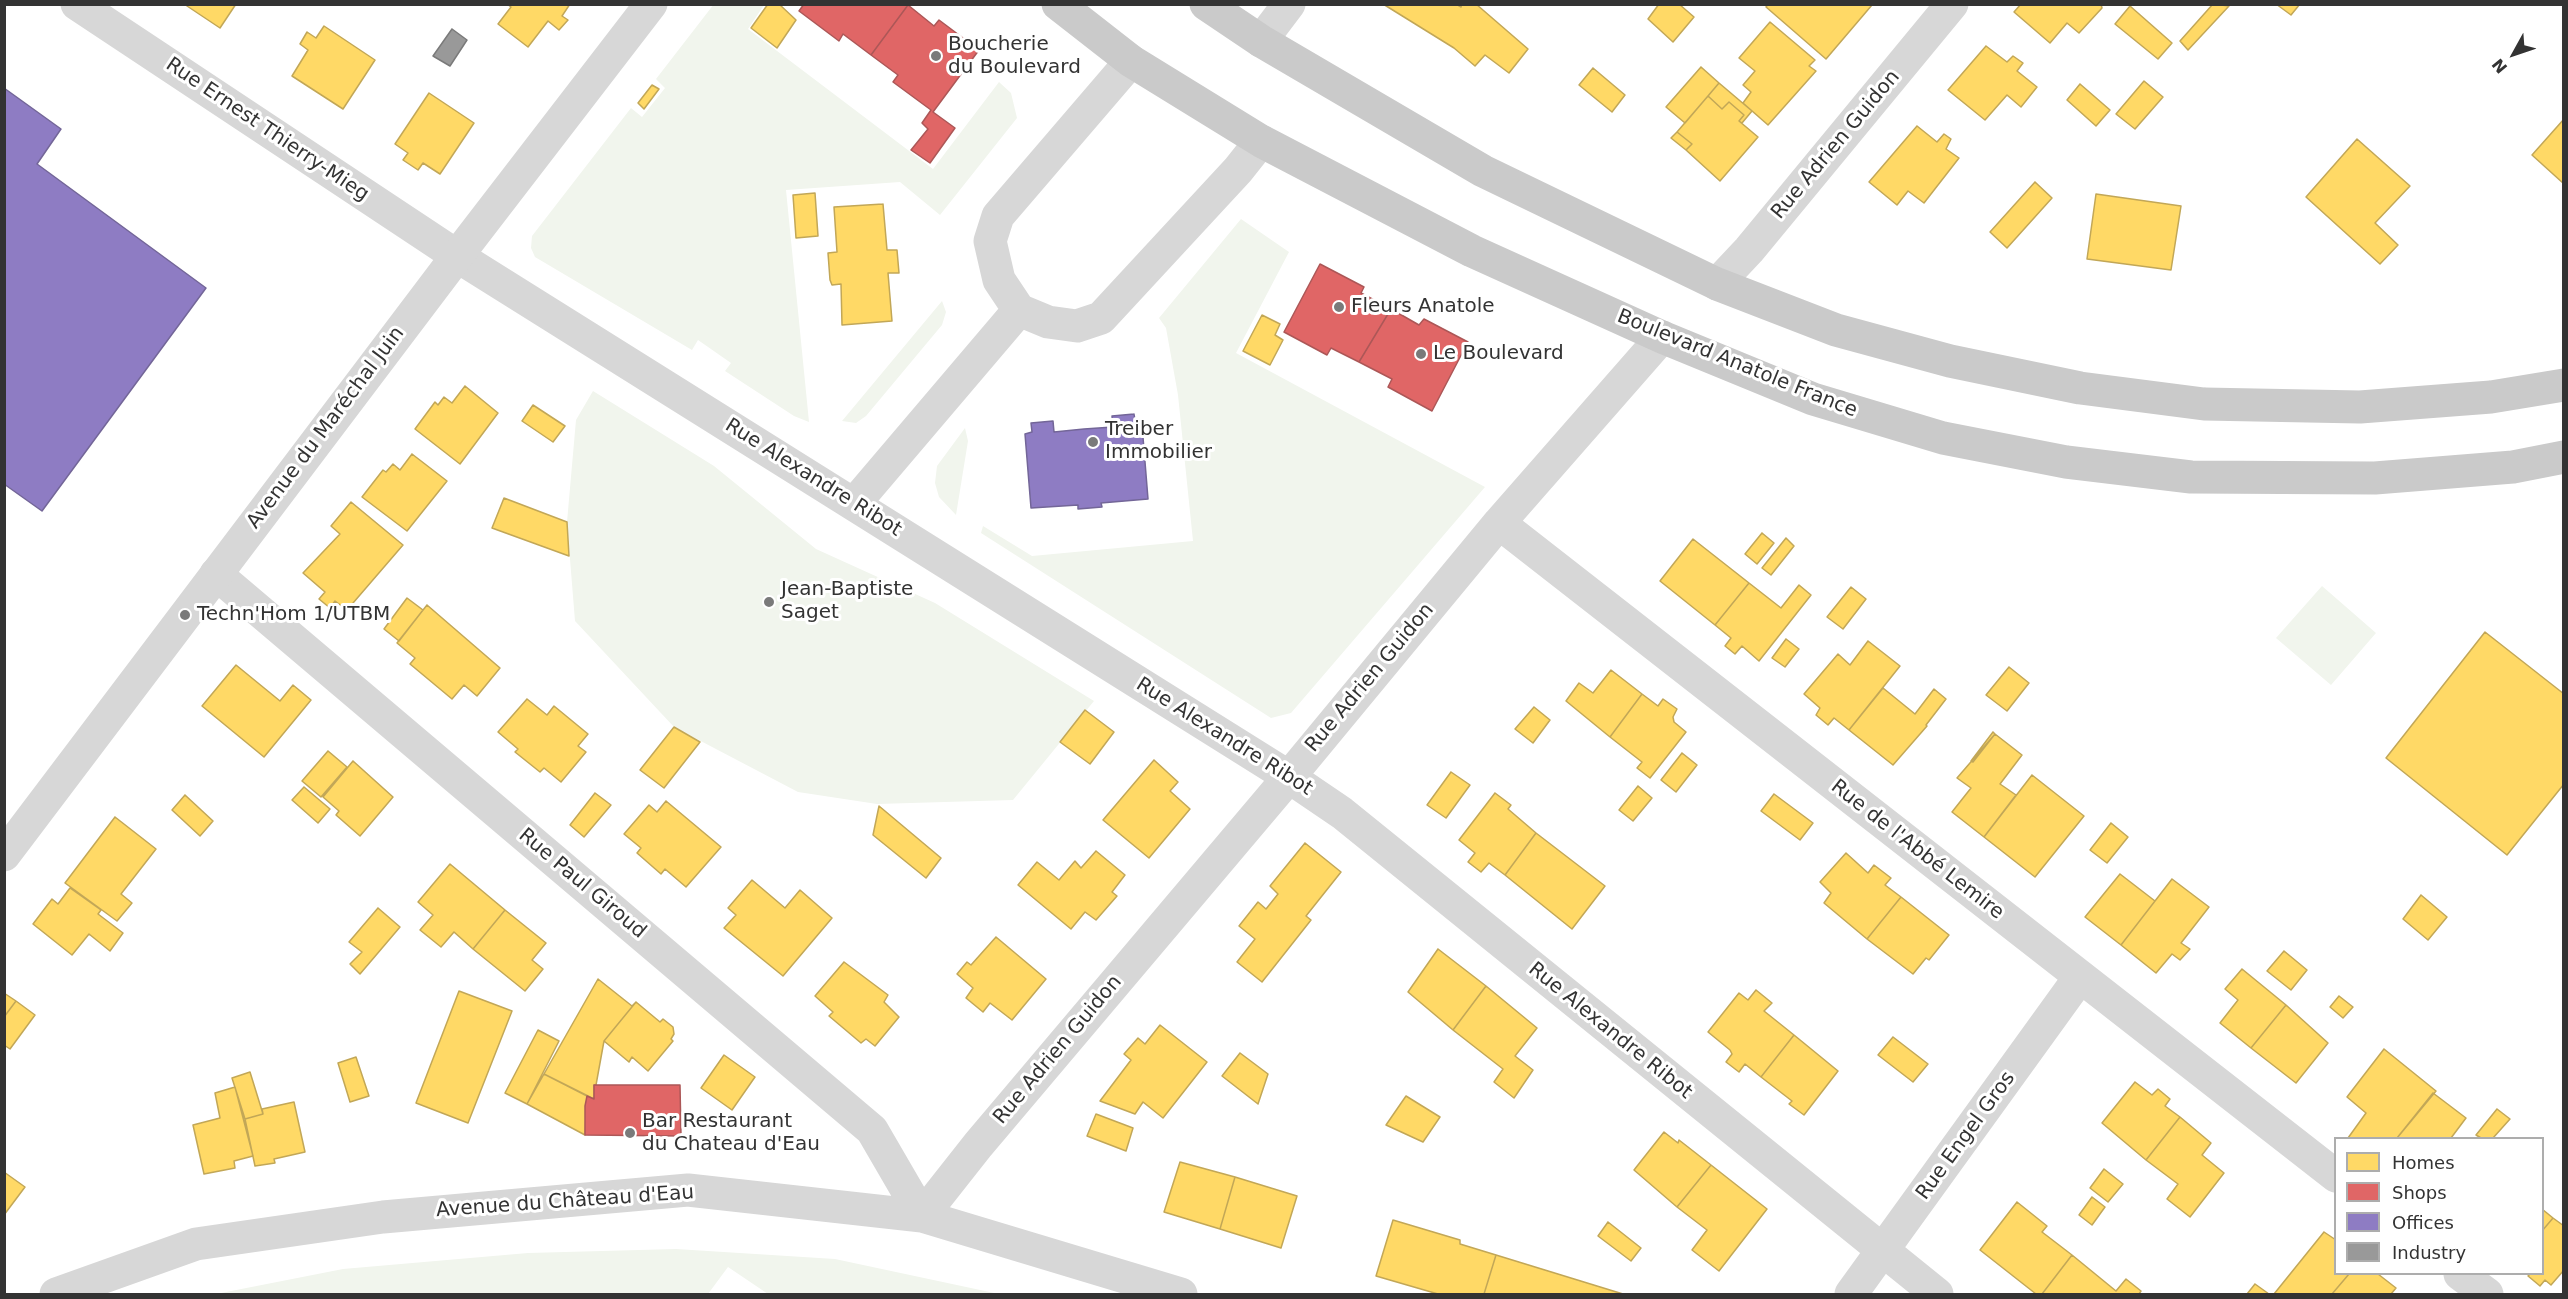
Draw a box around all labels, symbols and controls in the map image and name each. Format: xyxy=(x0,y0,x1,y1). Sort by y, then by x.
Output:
north arrow xyxy=(2484,24,2544,84)
place label: Boucherie du Boulevard xyxy=(948,33,1081,80)
marker: Boucherie du Boulevard xyxy=(929,49,943,63)
street label: Rue Ernest Thierry-Mieg xyxy=(161,53,373,207)
text: N xyxy=(2488,55,2511,77)
street label: Rue Adrien Guidon xyxy=(1767,66,1905,224)
place label: Fleurs Anatole xyxy=(1351,295,1495,319)
marker: Fleurs Anatole xyxy=(1332,300,1346,314)
street label: Boulevard Anatole France xyxy=(1613,305,1861,423)
street label: Avenue du Maréchal Juin xyxy=(242,322,410,534)
place label: Le Boulevard xyxy=(1433,342,1564,366)
marker: Le Boulevard xyxy=(1414,347,1428,361)
street label: Rue Alexandre Ribot xyxy=(720,414,906,542)
place label: Treiber Immobilier xyxy=(1105,418,1212,465)
marker: Treiber Immobilier xyxy=(1086,435,1100,449)
place label: Jean-Baptiste Saget xyxy=(781,578,913,625)
marker: Jean-Baptiste Saget xyxy=(762,595,776,609)
street label: Rue Adrien Guidon xyxy=(1301,599,1439,757)
place label: Techn'Hom 1/UTBM xyxy=(197,603,390,627)
marker: Techn'Hom 1/UTBM xyxy=(178,608,192,622)
street label: Rue Alexandre Ribot xyxy=(1131,673,1317,801)
street label: Rue de l'Abbé Lemire xyxy=(1826,775,2008,925)
street label: Rue Paul Giroud xyxy=(513,824,651,944)
street label: Rue Alexandre Ribot xyxy=(1523,958,1697,1104)
street label: Rue Adrien Guidon xyxy=(989,971,1127,1129)
street label: Rue Engel Gros xyxy=(1911,1067,2021,1205)
place label: Bar Restaurant du Chateau d'Eau xyxy=(642,1110,820,1157)
marker: Bar Restaurant du Chateau d'Eau xyxy=(623,1126,637,1140)
legend xyxy=(2334,1137,2544,1275)
text: Homes xyxy=(2392,1152,2455,1173)
street label: Avenue du Château d'Eau xyxy=(435,1181,695,1223)
text: Shops xyxy=(2392,1182,2447,1203)
text: Offices xyxy=(2392,1212,2454,1233)
text: Industry xyxy=(2392,1242,2466,1263)

